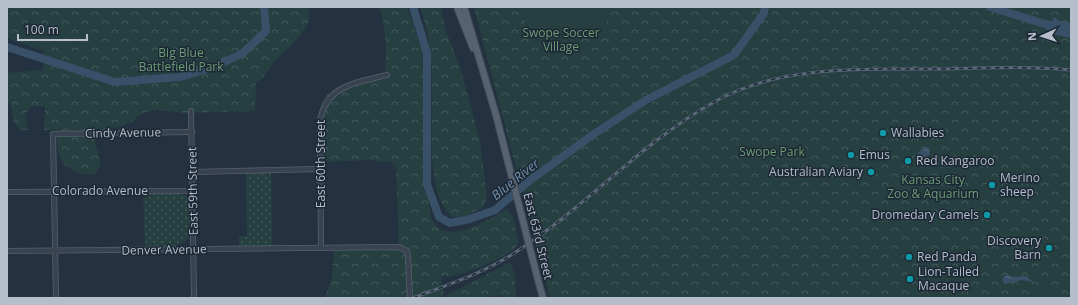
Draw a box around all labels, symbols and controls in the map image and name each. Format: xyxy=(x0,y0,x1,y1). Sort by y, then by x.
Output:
scale bar xyxy=(18,16,87,42)
north arrow xyxy=(1022,16,1062,56)
text: 100 m xyxy=(24,21,59,38)
park label: Swope Soccer Village xyxy=(522,24,600,55)
text: N xyxy=(1024,32,1039,41)
park label: Big Blue Battlefield Park xyxy=(138,44,224,75)
street label: East 60th Street xyxy=(312,120,329,208)
street label: Cindy Avenue xyxy=(85,123,161,142)
place label: Wallabies xyxy=(891,124,945,141)
marker: Wallabies xyxy=(878,128,888,138)
park label: Swope Park xyxy=(739,143,805,160)
place label: Emus xyxy=(859,146,890,163)
street label: East 59th Street xyxy=(183,147,202,235)
marker: Emus xyxy=(846,150,856,160)
place label: Red Kangaroo xyxy=(916,152,995,169)
water label: Blue River xyxy=(487,154,543,204)
marker: Red Kangaroo xyxy=(903,156,913,166)
place label: Australian Aviary xyxy=(769,163,864,180)
marker: Australian Aviary xyxy=(866,167,876,177)
place label: Merino sheep xyxy=(1000,169,1040,200)
park label: Kansas City Zoo & Aquarium xyxy=(887,171,979,202)
marker: Merino sheep xyxy=(987,180,997,190)
street label: Colorado Avenue xyxy=(52,182,148,199)
street label: East 63rd Street xyxy=(519,191,558,281)
place label: Dromedary Camels xyxy=(871,206,979,223)
marker: Dromedary Camels xyxy=(982,210,992,220)
place label: Discovery Barn xyxy=(987,232,1042,263)
street label: Denver Avenue xyxy=(121,240,207,259)
marker: Discovery Barn xyxy=(1044,243,1054,253)
place label: Red Panda xyxy=(917,248,977,265)
marker: Red Panda xyxy=(904,252,914,262)
place label: Lion-Tailed Macaque xyxy=(918,263,979,294)
marker: Lion-Tailed Macaque xyxy=(905,274,915,284)

